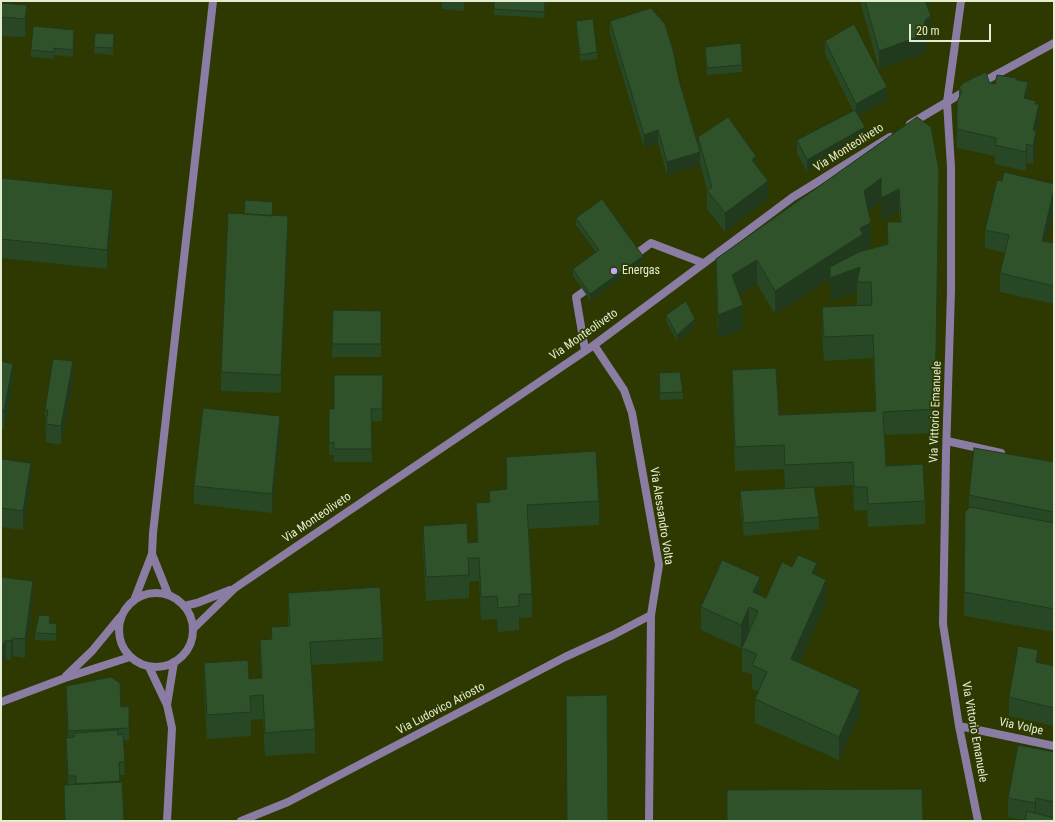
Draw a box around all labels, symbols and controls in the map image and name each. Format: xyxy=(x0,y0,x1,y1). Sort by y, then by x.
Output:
scale bar xyxy=(911,16,993,42)
text: 20 m xyxy=(916,24,940,38)
street label: Via Monteoliveto xyxy=(811,121,887,175)
place label: Energas xyxy=(622,264,660,278)
marker: Energas xyxy=(609,266,619,276)
street label: Via Monteoliveto xyxy=(547,306,621,364)
street label: Via Vittorio Emanuele xyxy=(927,361,945,463)
street label: Via Alessandro Volta xyxy=(646,466,676,566)
street label: Via Monteoliveto xyxy=(280,490,354,546)
street label: Via Ludovico Ariosto xyxy=(395,680,487,738)
street label: Via Vittorio Emanuele xyxy=(958,681,990,783)
street label: Via Volpe xyxy=(998,715,1044,739)

